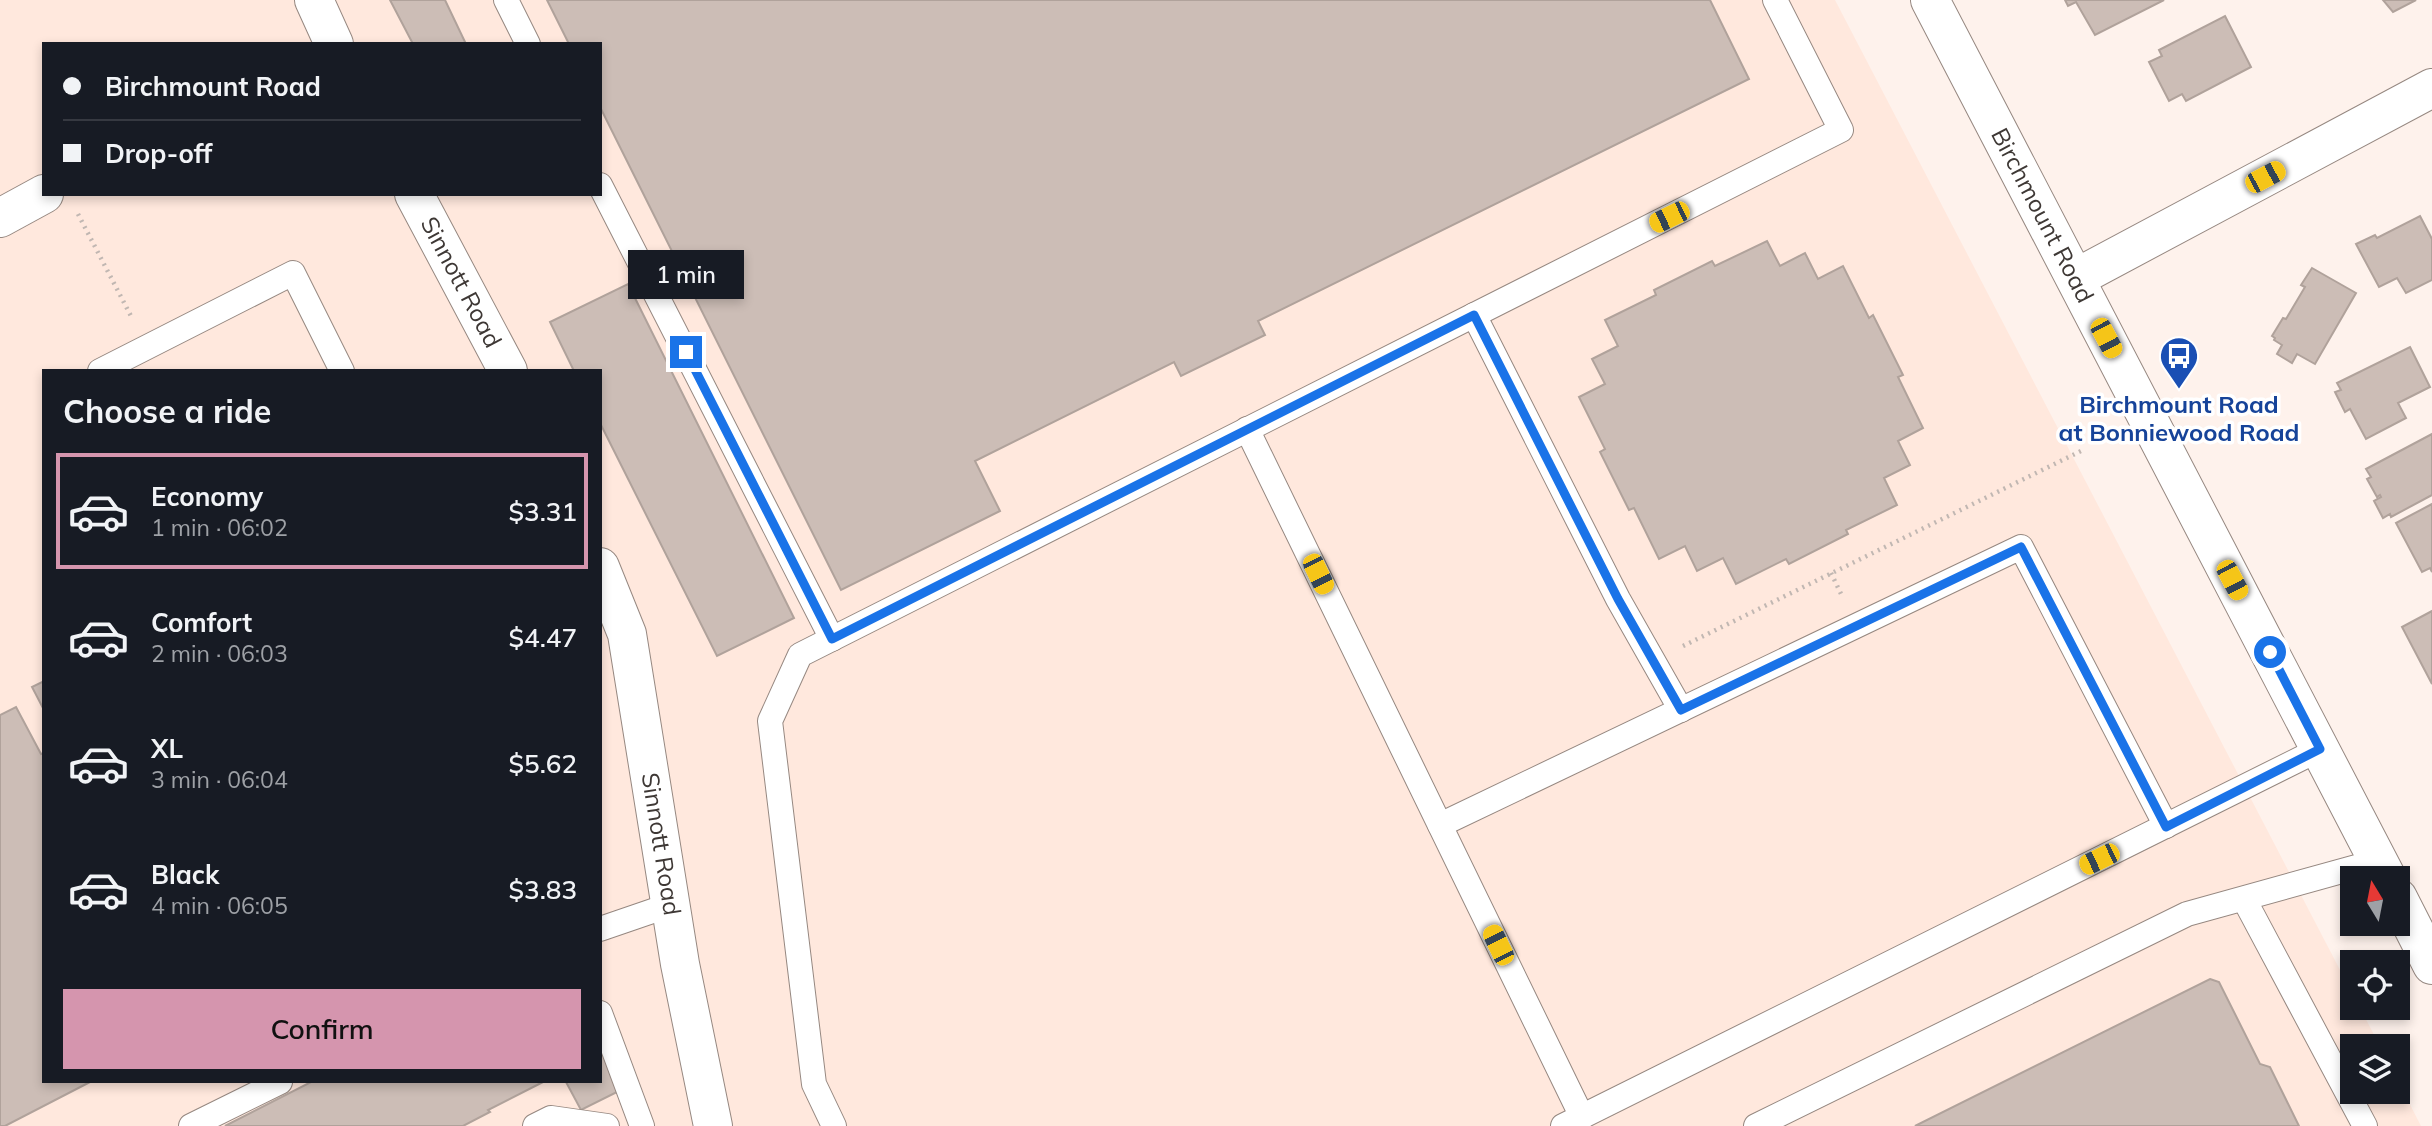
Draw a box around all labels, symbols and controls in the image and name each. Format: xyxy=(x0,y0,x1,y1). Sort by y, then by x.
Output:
text: Birchmount Road xyxy=(105,70,321,103)
street label: Birchmount Road xyxy=(1985,123,2101,308)
text: Drop-off xyxy=(105,137,212,170)
car xyxy=(2242,158,2289,196)
car xyxy=(1646,198,1693,236)
street label: Sinnott Road xyxy=(415,211,509,353)
callout: 1 min xyxy=(628,250,744,300)
text: 1 min xyxy=(656,260,716,289)
car xyxy=(2087,315,2126,361)
bus stop icon: Birchmount Road at Bonniewood Road xyxy=(2158,335,2200,390)
route end xyxy=(670,336,702,368)
place label: Birchmount Road at Bonniewood Road xyxy=(2059,389,2299,447)
text: Choose a ride xyxy=(63,391,271,431)
icon: car xyxy=(67,480,130,543)
text: Economy xyxy=(151,480,263,513)
text: $3.31 xyxy=(508,495,577,528)
text: 1 min · 06:02 xyxy=(151,513,288,542)
car xyxy=(1300,551,1337,597)
car xyxy=(2213,557,2252,603)
icon: car xyxy=(67,606,130,669)
text: Comfort xyxy=(151,606,252,639)
text: $4.47 xyxy=(508,621,577,654)
route start xyxy=(2254,636,2286,668)
text: 2 min · 06:03 xyxy=(151,639,288,668)
icon: car xyxy=(67,732,130,795)
text: XL xyxy=(151,732,183,765)
text: $5.62 xyxy=(508,747,577,780)
text: 3 min · 06:04 xyxy=(151,765,288,794)
street label: Sinnott Road xyxy=(635,770,688,917)
car xyxy=(2076,840,2123,878)
icon: car xyxy=(67,858,130,921)
text: Black xyxy=(151,858,219,891)
north arrow xyxy=(2340,866,2410,936)
map controls xyxy=(2340,866,2410,1104)
text: $3.83 xyxy=(508,873,577,906)
text: 4 min · 06:05 xyxy=(151,891,288,920)
car xyxy=(1480,922,1517,968)
button: locate xyxy=(2340,950,2410,1020)
button: Confirm xyxy=(63,989,581,1069)
button: layers xyxy=(2340,1034,2410,1104)

